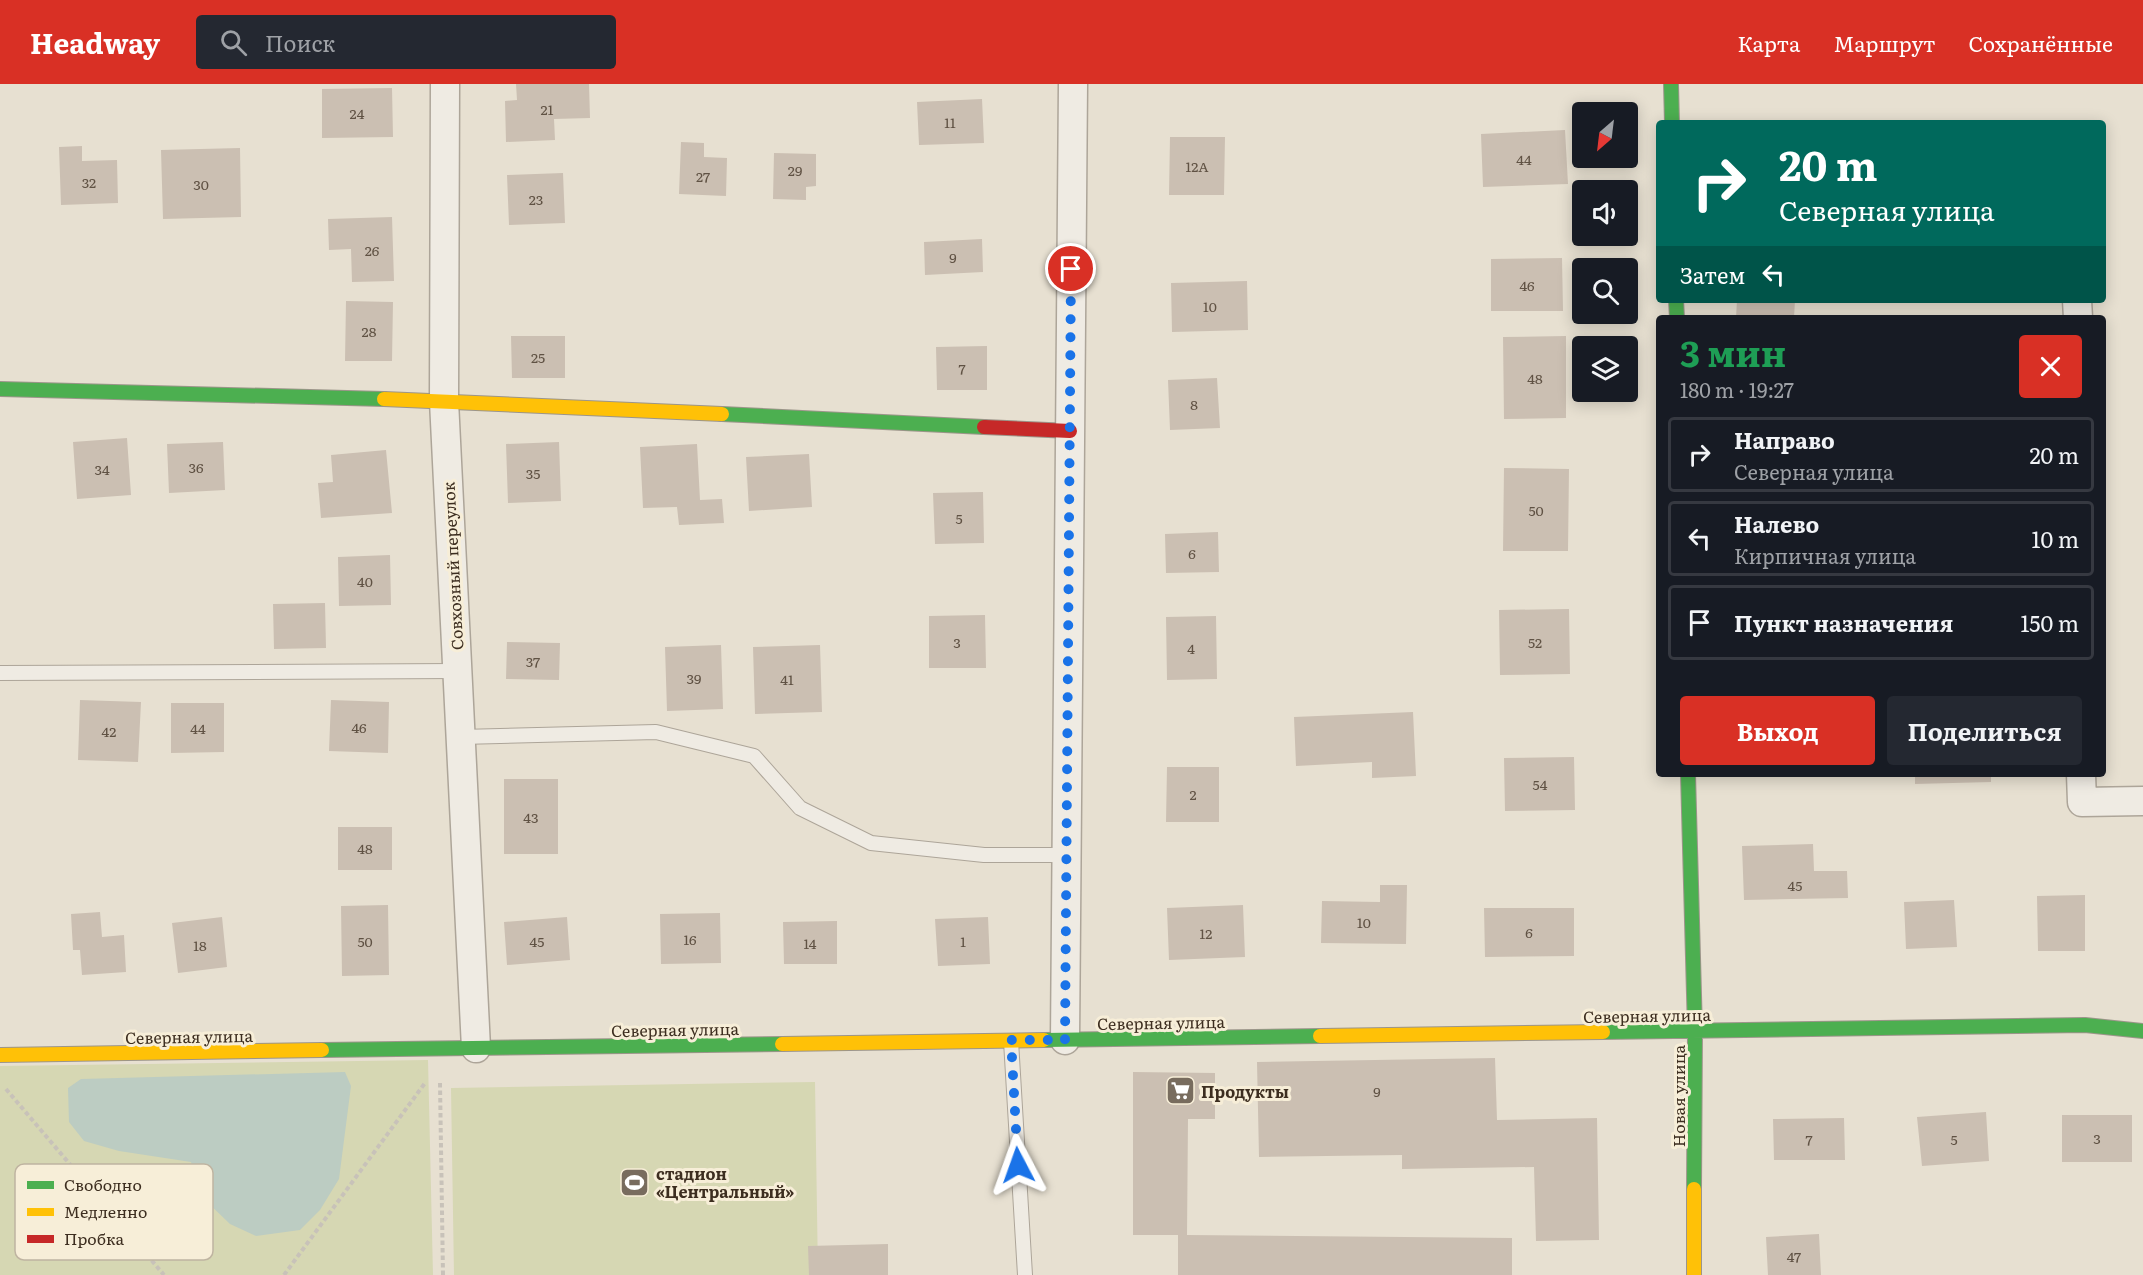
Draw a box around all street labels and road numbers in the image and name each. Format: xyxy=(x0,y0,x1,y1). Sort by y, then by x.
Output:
street label: Совхозный переулок xyxy=(436,481,468,651)
street label: Северная улица xyxy=(1583,1002,1711,1028)
street label: Северная улица xyxy=(1097,1009,1225,1035)
street label: Северная улица xyxy=(611,1016,739,1042)
street label: Северная улица xyxy=(125,1023,253,1049)
street label: Новая улица xyxy=(1666,1044,1690,1147)

